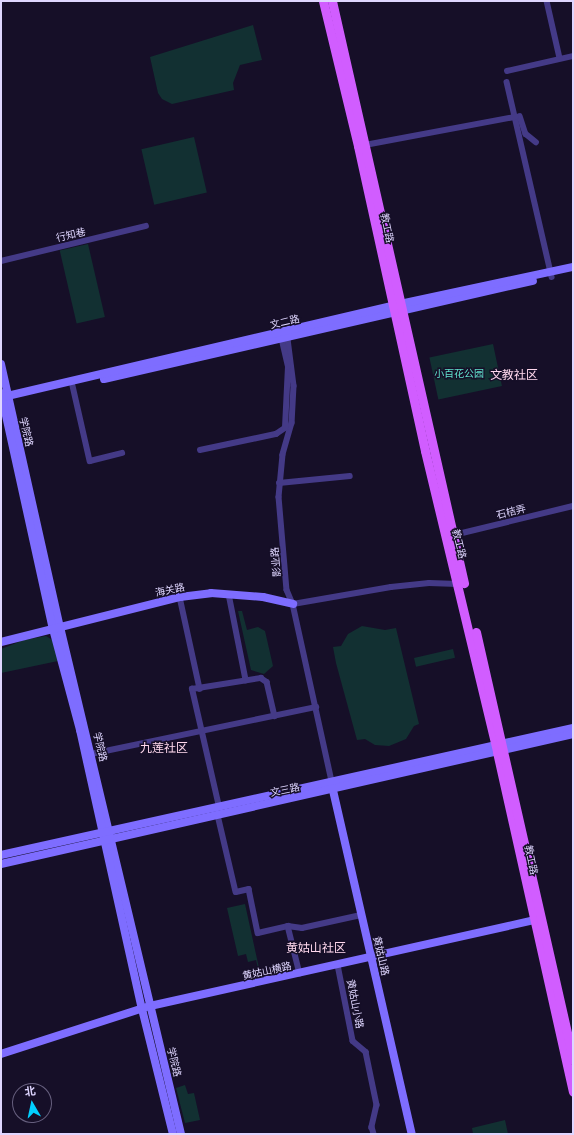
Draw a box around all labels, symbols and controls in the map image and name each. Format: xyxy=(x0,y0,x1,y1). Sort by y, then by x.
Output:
street label: 教工路 xyxy=(378,212,396,244)
street label: 行知巷 xyxy=(55,226,87,244)
street label: 文二路 xyxy=(269,313,301,331)
park label: 小百花公园 xyxy=(434,368,484,380)
district label: 文教社区 xyxy=(490,369,538,383)
street label: 学院路 xyxy=(17,416,35,448)
street label: 石桔弄 xyxy=(495,503,527,521)
street label: 教工路 xyxy=(450,528,468,560)
street label: 影业路 xyxy=(269,547,283,577)
street label: 海关路 xyxy=(154,581,186,599)
street label: 学院路 xyxy=(91,731,109,763)
district label: 九莲社区 xyxy=(140,742,188,756)
street label: 文三路 xyxy=(269,781,301,799)
street label: 教工路 xyxy=(522,844,540,876)
street label: 黄姑山路 xyxy=(371,935,391,977)
district label: 黄姑山社区 xyxy=(286,942,346,956)
street label: 黄姑山横路 xyxy=(241,960,293,982)
street label: 黄姑山小路 xyxy=(344,978,366,1030)
street label: 学院路 xyxy=(165,1046,183,1078)
north arrow xyxy=(12,1083,52,1123)
text: 北 xyxy=(24,1084,37,1099)

